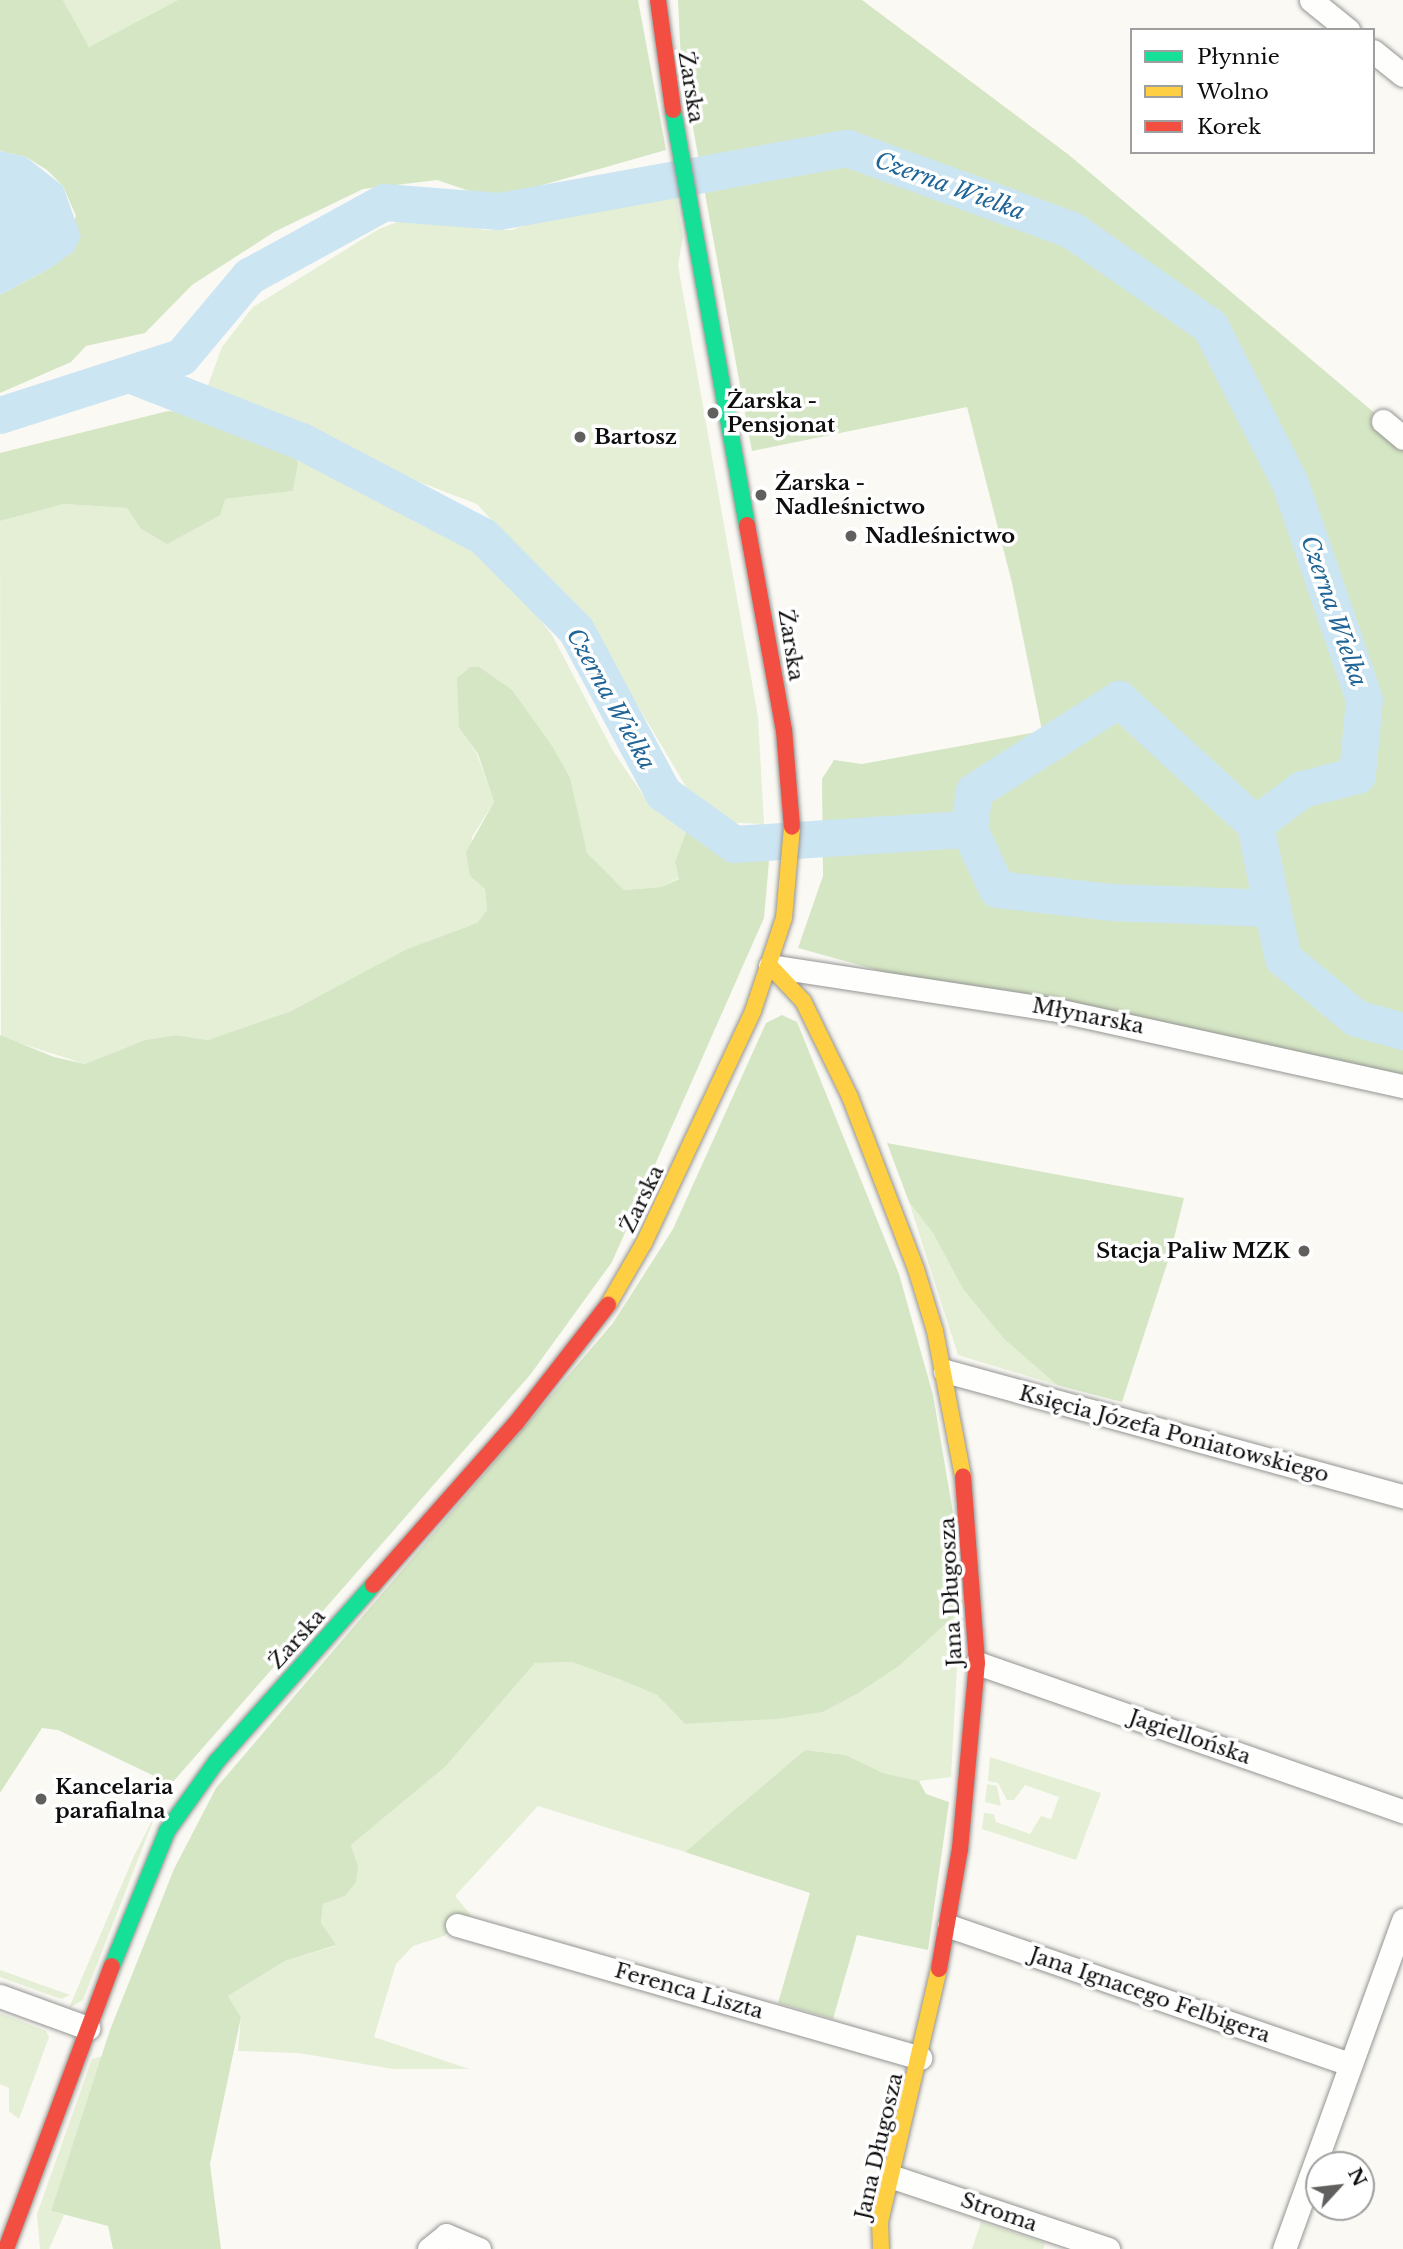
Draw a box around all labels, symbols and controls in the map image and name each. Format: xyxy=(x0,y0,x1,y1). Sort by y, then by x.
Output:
legend xyxy=(1130,28,1375,154)
text: Płynnie xyxy=(1197,44,1280,70)
street label: Żarska xyxy=(673,50,709,124)
text: Wolno xyxy=(1197,79,1269,105)
text: Korek xyxy=(1197,114,1261,140)
water label: Czerna Wielka xyxy=(871,146,1029,226)
place label: Żarska - Pensjonat xyxy=(727,388,835,438)
marker: Żarska - Pensjonat xyxy=(705,405,721,421)
place label: Bartosz xyxy=(594,424,677,450)
marker: Bartosz xyxy=(572,429,588,445)
place label: Żarska - Nadleśnictwo xyxy=(775,470,925,520)
marker: Żarska - Nadleśnictwo xyxy=(753,487,769,503)
place label: Nadleśnictwo xyxy=(865,523,1015,549)
marker: Nadleśnictwo xyxy=(843,528,859,544)
water label: Czerna Wielka xyxy=(1295,532,1373,690)
street label: Żarska xyxy=(773,608,809,682)
water label: Czerna Wielka xyxy=(561,623,661,775)
street label: Młynarska xyxy=(1030,993,1146,1039)
street label: Żarska xyxy=(615,1161,669,1237)
place label: Stacja Paliw MZK xyxy=(1096,1238,1290,1264)
marker: Stacja Paliw MZK xyxy=(1296,1243,1312,1259)
street label: Księcia Józefa Poniatowskiego xyxy=(1016,1380,1332,1488)
street label: Jana Długosza xyxy=(935,1517,967,1667)
street label: Żarska xyxy=(264,1604,330,1674)
street label: Jagiellońska xyxy=(1126,1704,1254,1770)
place label: Kancelaria parafialna xyxy=(55,1774,173,1824)
marker: Kancelaria parafialna xyxy=(33,1791,49,1807)
street label: Jana Ignacego Felbigera xyxy=(1026,1942,1274,2048)
street label: Ferenca Liszta xyxy=(612,1958,766,2024)
street label: Jana Długosza xyxy=(850,2070,908,2222)
north arrow xyxy=(1305,2151,1375,2221)
text: N xyxy=(1343,2164,1372,2190)
street label: Stroma xyxy=(958,2187,1040,2237)

